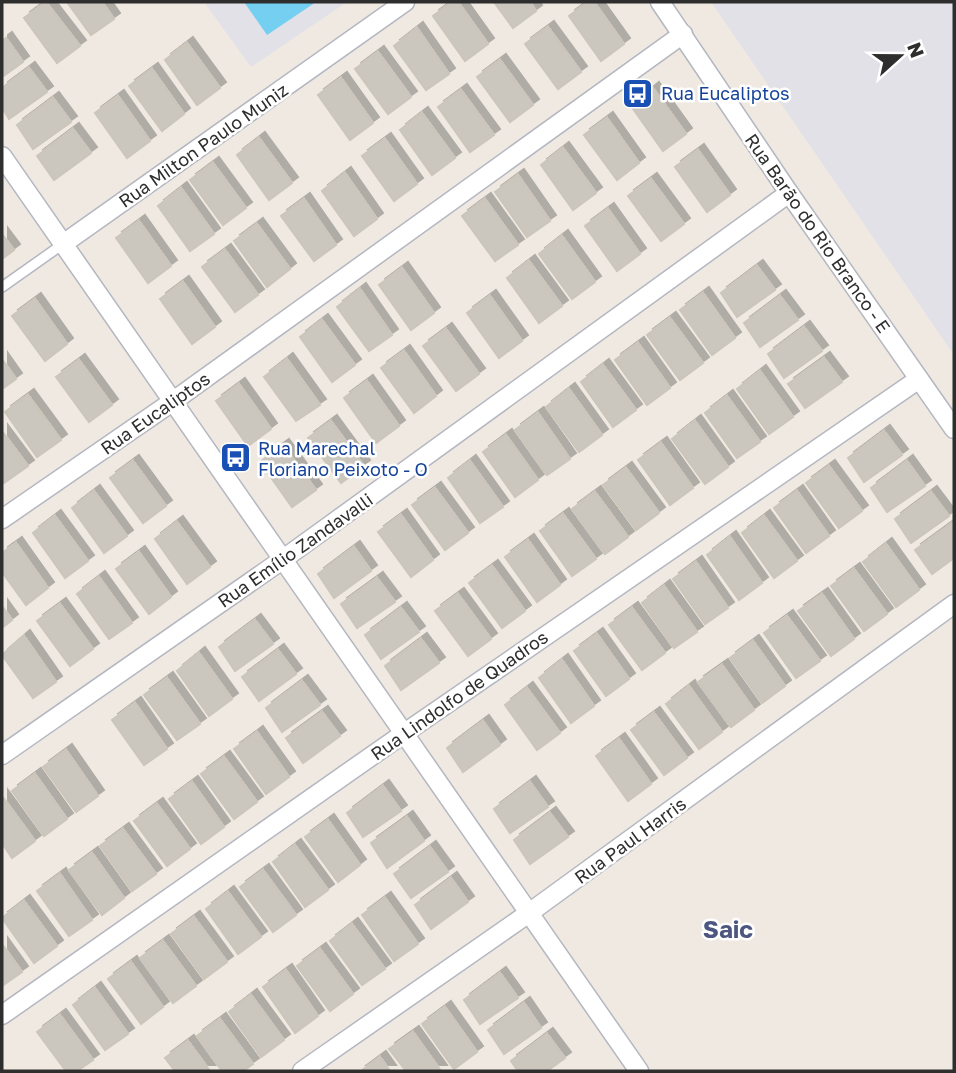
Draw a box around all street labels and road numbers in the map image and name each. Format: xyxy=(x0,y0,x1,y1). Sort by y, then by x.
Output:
street label: Rua Milton Paulo Muniz xyxy=(114,78,292,212)
street label: Rua Barão do Rio Branco - E xyxy=(741,129,895,337)
street label: Rua Eucaliptos xyxy=(96,367,214,459)
street label: Rua Emílio Zandavalli xyxy=(213,488,377,612)
street label: Rua Lindolfo de Quadros xyxy=(366,625,552,765)
street label: Rua Paul Harris xyxy=(570,792,690,888)

